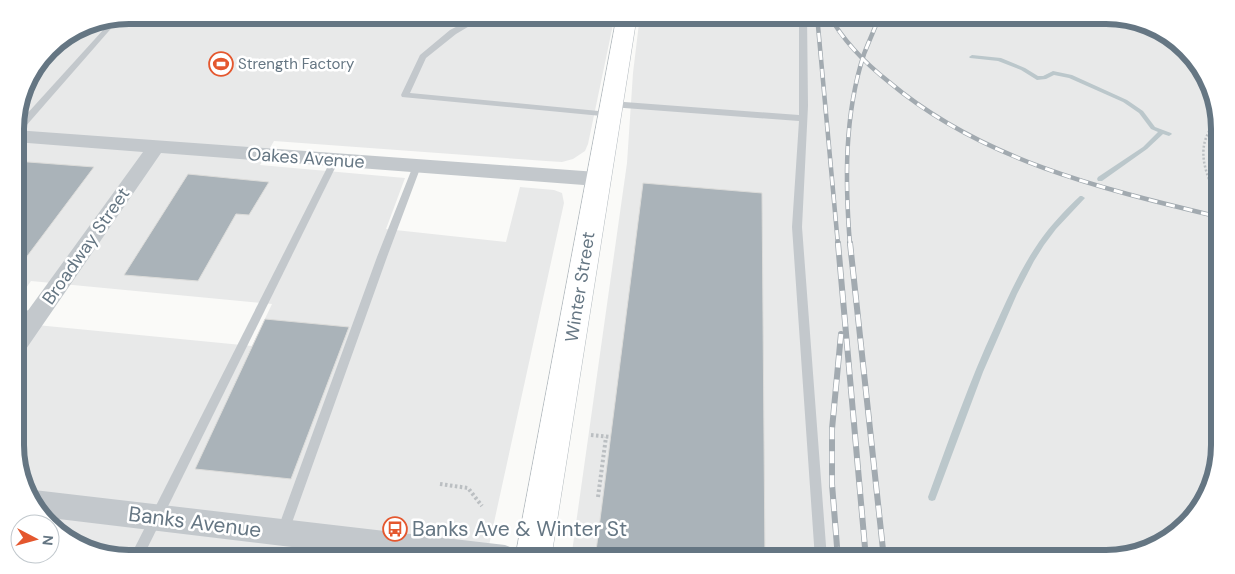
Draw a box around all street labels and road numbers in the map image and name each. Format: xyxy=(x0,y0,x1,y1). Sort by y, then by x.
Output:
street label: Oakes Avenue xyxy=(247,142,365,174)
street label: Broadway Street xyxy=(37,183,135,309)
street label: Winter Street xyxy=(559,230,601,344)
street label: Banks Avenue xyxy=(127,500,263,544)

